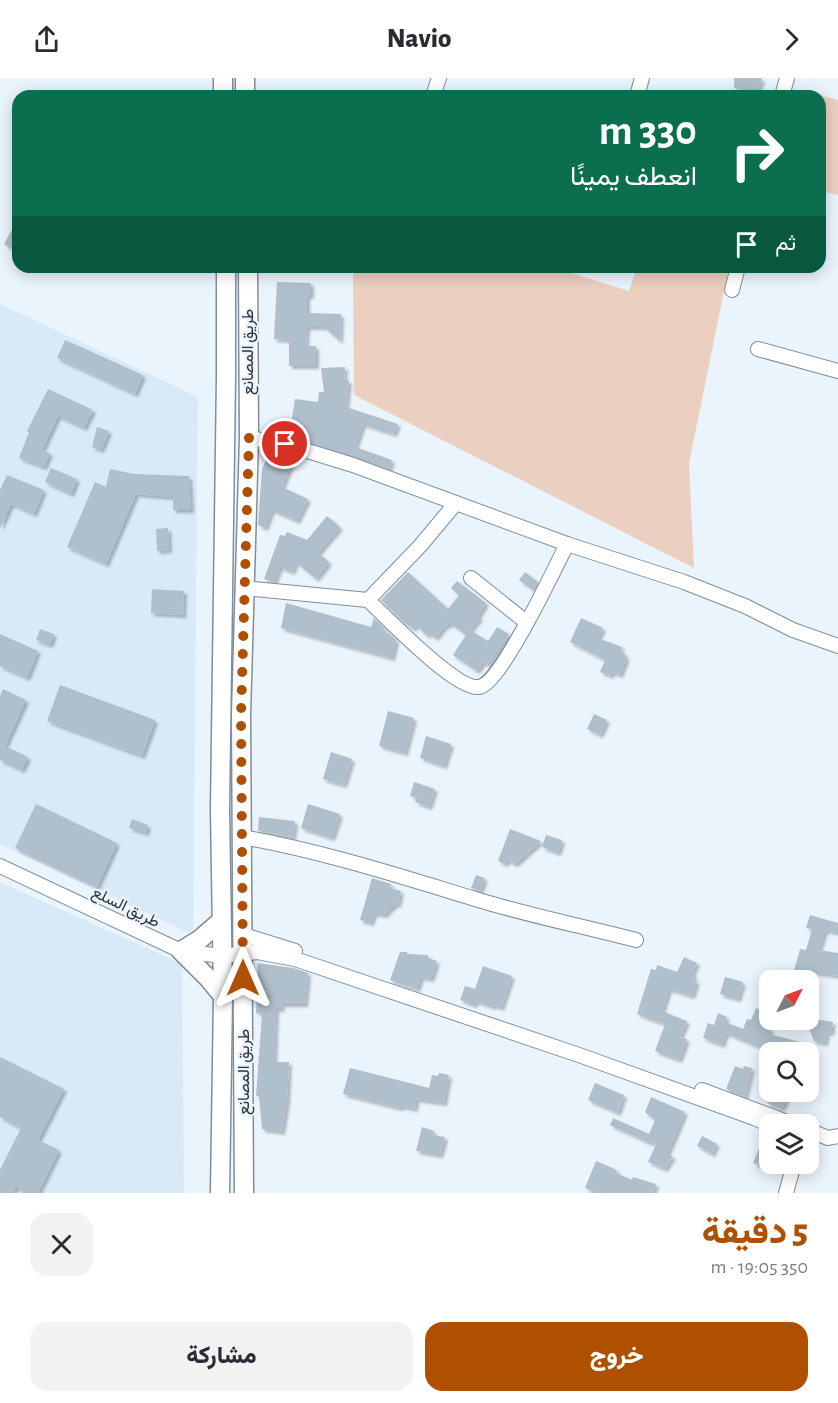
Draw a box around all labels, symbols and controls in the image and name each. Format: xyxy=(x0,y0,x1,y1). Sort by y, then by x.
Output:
icon: share xyxy=(30,23,63,56)
icon: forward xyxy=(775,23,808,56)
text: Navio xyxy=(387,25,451,52)
text: 330 m xyxy=(599,110,697,152)
icon: right xyxy=(718,114,796,192)
text: انعطف يمينًا xyxy=(570,163,697,190)
icon: arrive xyxy=(730,228,763,261)
text: ثم xyxy=(775,232,796,254)
street label: طريق المصانع xyxy=(240,309,259,395)
pin xyxy=(259,418,310,469)
icon: arrive xyxy=(268,427,301,460)
street label: طريق السلع xyxy=(88,884,162,933)
position arrow xyxy=(211,946,275,1010)
north arrow xyxy=(759,970,819,1030)
map controls xyxy=(759,970,819,1174)
street label: طريق المصانع xyxy=(236,1029,255,1115)
button: search xyxy=(759,1042,819,1102)
button: layers xyxy=(759,1114,819,1174)
button: close xyxy=(30,1213,93,1276)
text: 5 دقيقة xyxy=(702,1214,808,1250)
text: 350 m · 19:05 xyxy=(711,1257,808,1277)
button: مشاركة xyxy=(30,1322,413,1391)
button: خروج xyxy=(425,1322,808,1391)

